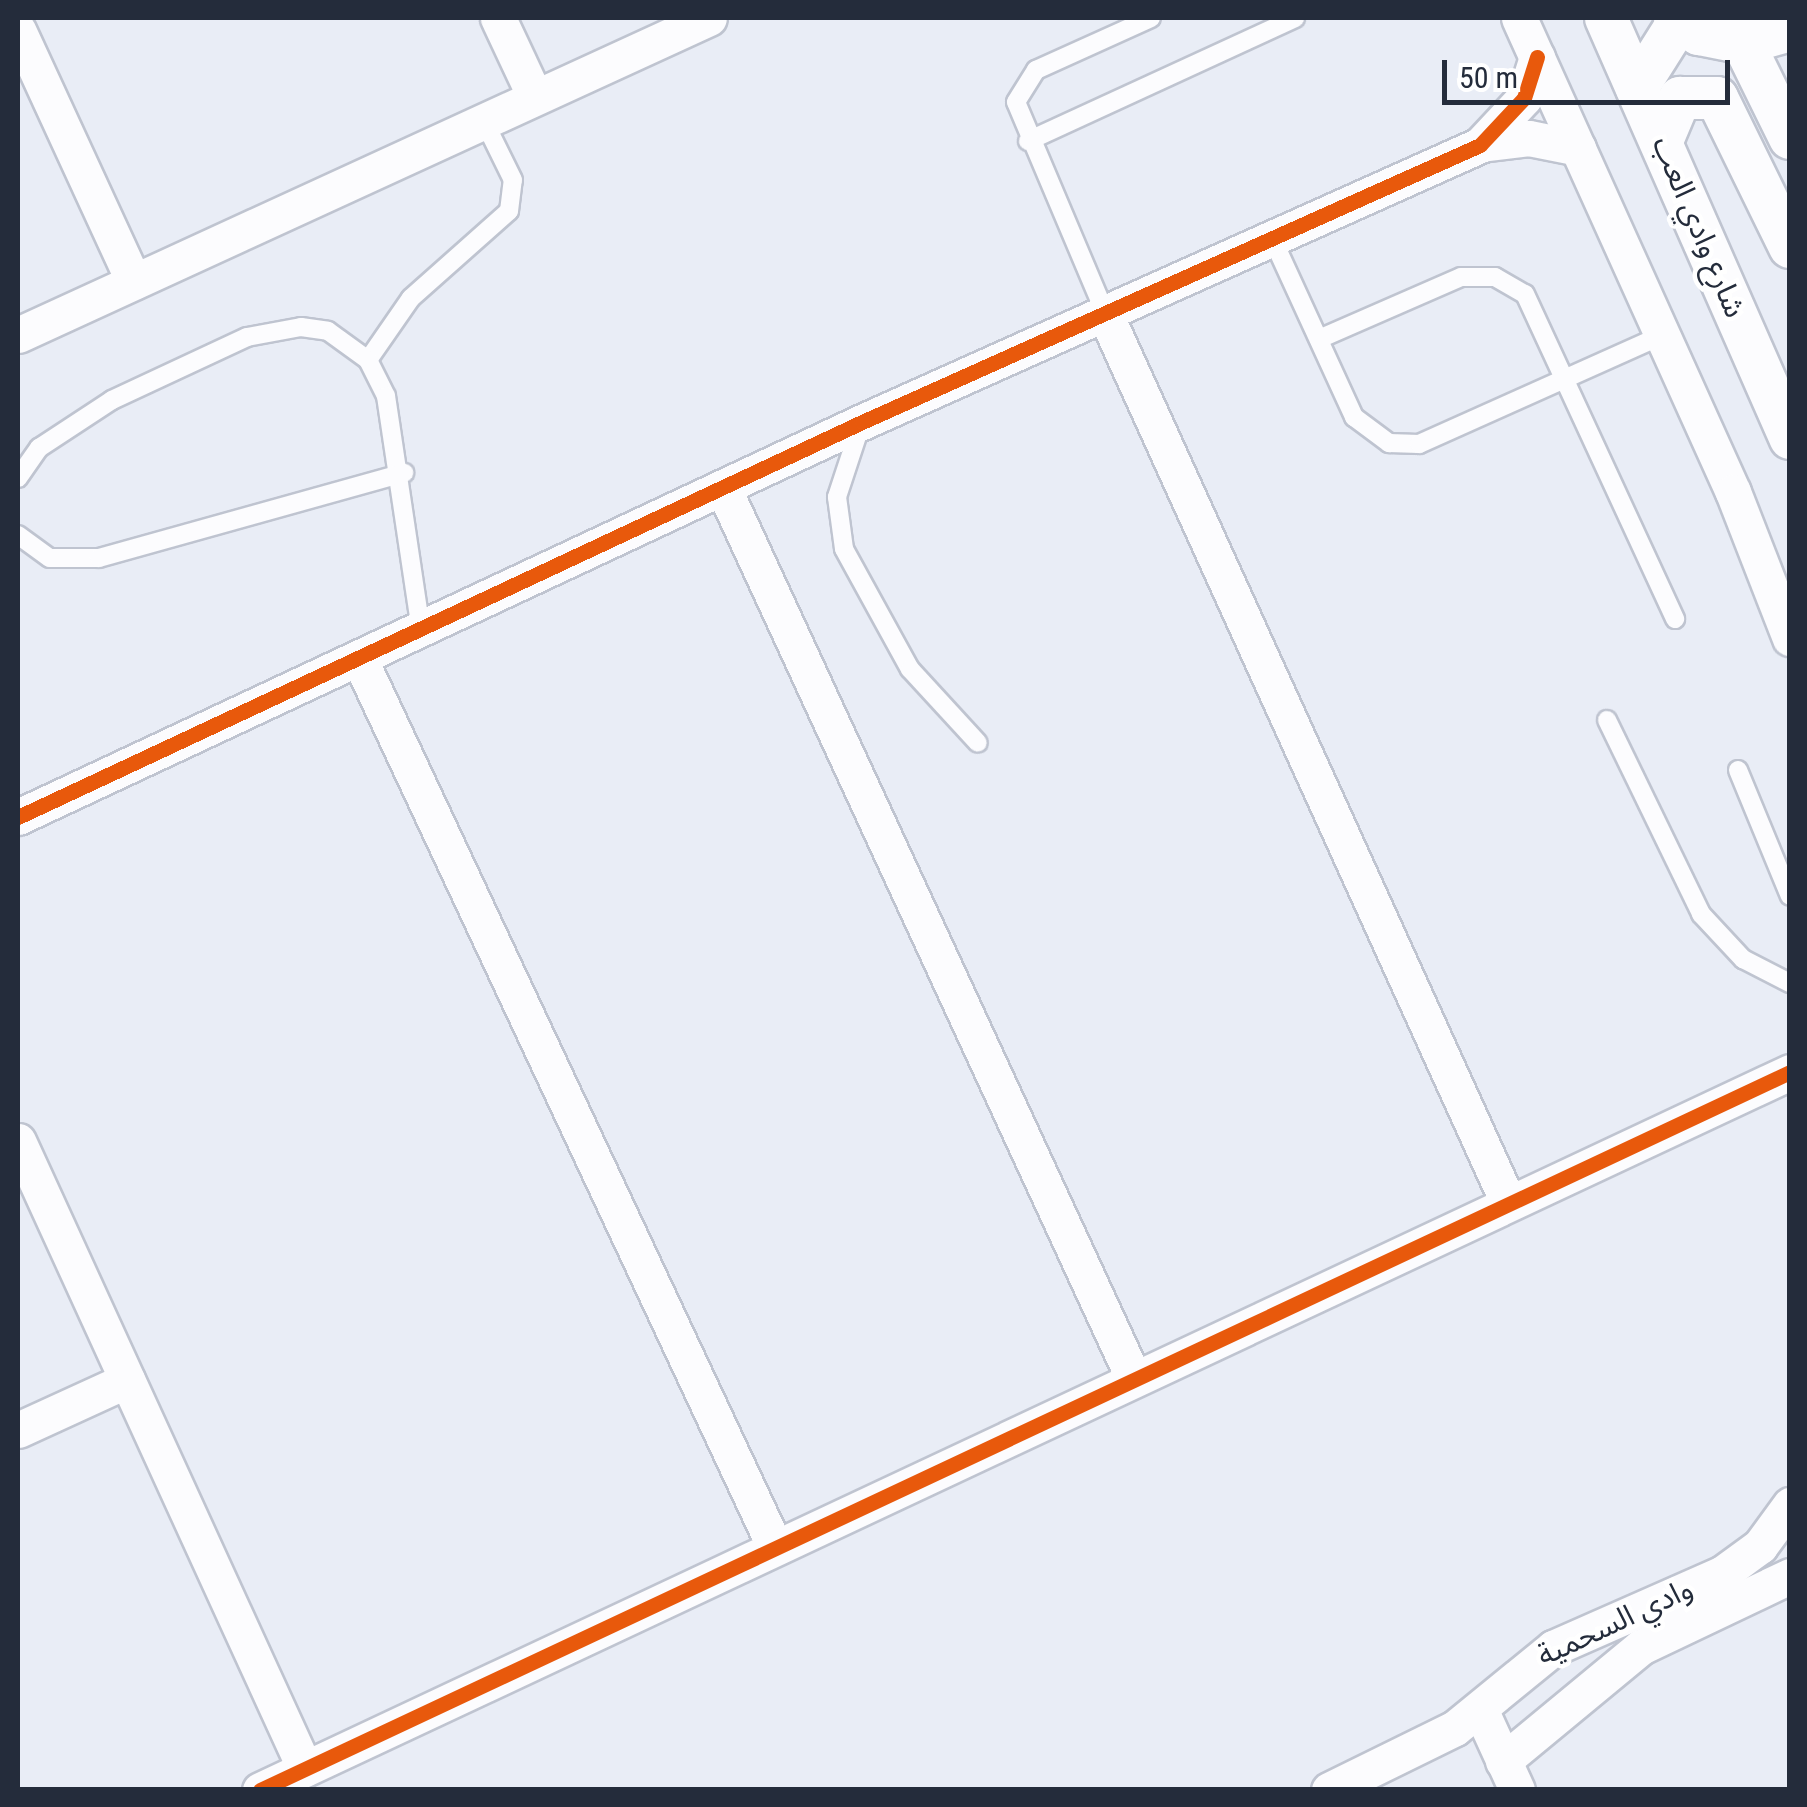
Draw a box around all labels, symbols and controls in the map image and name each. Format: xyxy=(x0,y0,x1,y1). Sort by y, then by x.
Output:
scale bar xyxy=(1447,40,1734,102)
text: 50 m xyxy=(1459,60,1518,95)
street label: شارع وادي العب xyxy=(1645,131,1753,323)
street label: وادي السحمية xyxy=(1532,1570,1698,1674)

